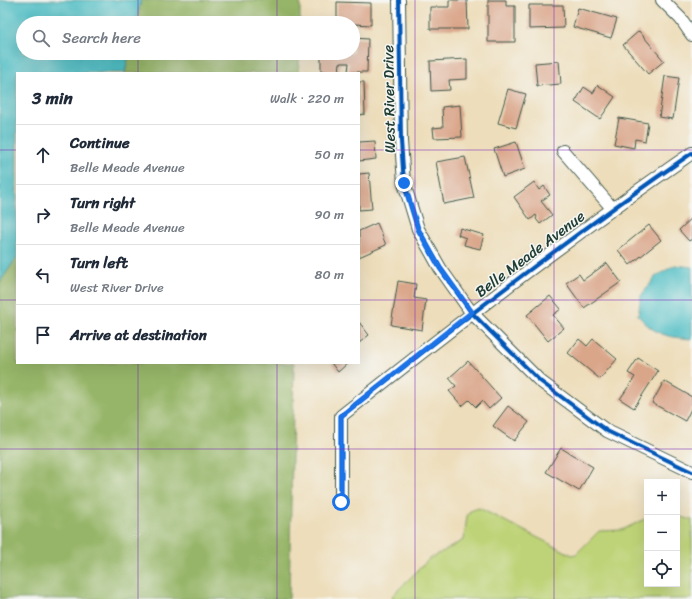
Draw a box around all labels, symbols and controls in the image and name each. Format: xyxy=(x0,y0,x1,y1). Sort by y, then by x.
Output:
search box xyxy=(16,16,360,60)
text: Search here xyxy=(62,25,141,51)
icon: search xyxy=(30,27,52,49)
street label: West River Drive xyxy=(375,44,403,153)
text: 3 min xyxy=(32,83,73,113)
text: Walk · 220 m xyxy=(270,87,344,110)
text: Continue xyxy=(70,130,130,156)
text: 50 m xyxy=(314,143,344,166)
icon: ahead xyxy=(32,144,54,166)
text: Belle Meade Avenue xyxy=(70,156,185,179)
route end xyxy=(395,174,413,192)
text: Turn right xyxy=(70,190,135,216)
text: 90 m xyxy=(314,203,344,226)
icon: right xyxy=(32,204,54,226)
street label: Belle Meade Avenue xyxy=(469,204,591,304)
text: Belle Meade Avenue xyxy=(70,216,185,239)
text: Turn left xyxy=(70,250,128,276)
text: 80 m xyxy=(315,263,344,286)
icon: left xyxy=(32,264,54,286)
text: West River Drive xyxy=(70,276,164,299)
text: Arrive at destination xyxy=(70,322,207,348)
icon: arrive xyxy=(32,324,54,346)
map controls xyxy=(644,479,680,587)
button: + xyxy=(644,479,680,515)
route start xyxy=(332,493,350,511)
button: − xyxy=(644,515,680,551)
button: locate xyxy=(644,551,680,587)

